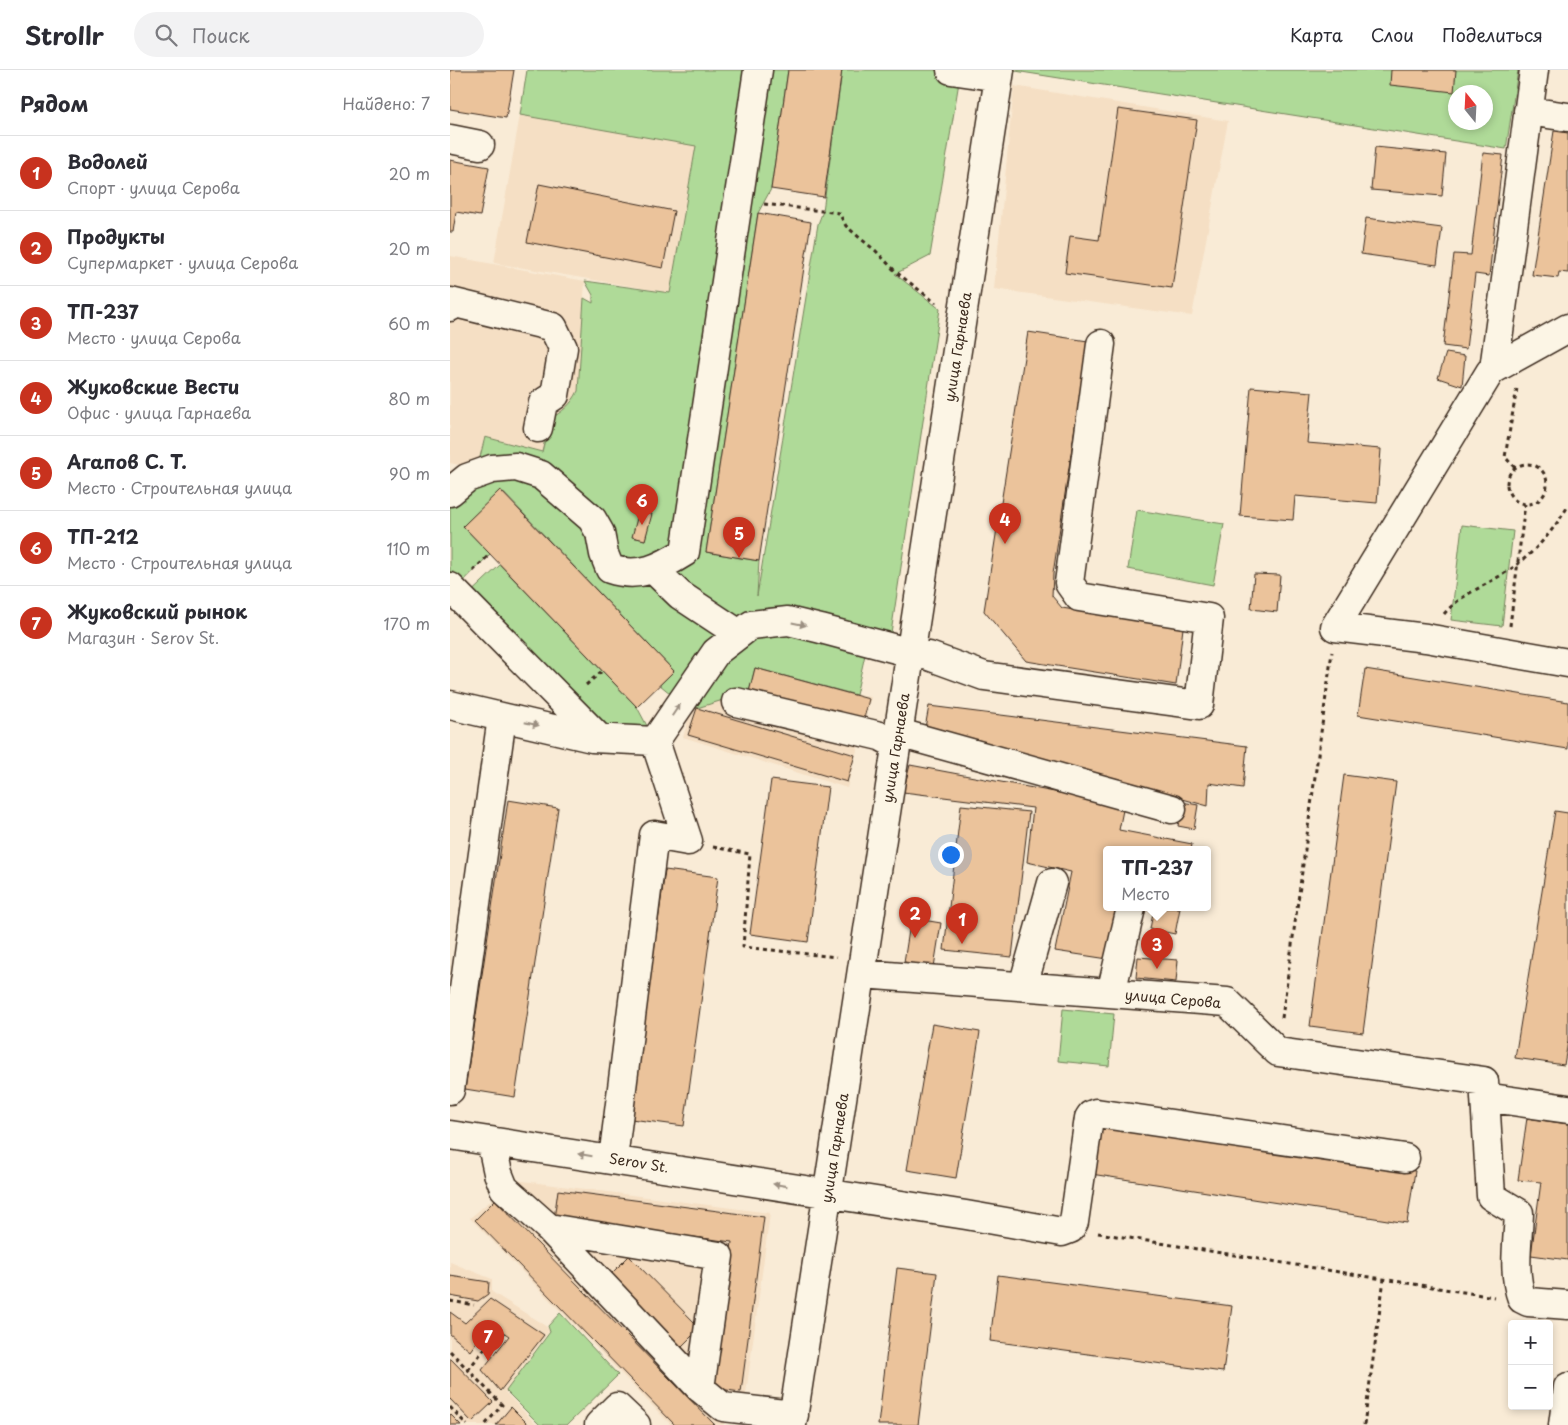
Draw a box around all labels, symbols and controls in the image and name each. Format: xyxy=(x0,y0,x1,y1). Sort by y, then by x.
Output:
search box xyxy=(134,12,484,57)
text: Strollr xyxy=(25,17,104,53)
icon: search xyxy=(152,21,180,49)
text: Поиск xyxy=(192,21,250,49)
text: Карта xyxy=(1290,21,1343,48)
text: Слои xyxy=(1371,21,1414,48)
text: Поделиться xyxy=(1442,21,1543,48)
north arrow xyxy=(1448,85,1493,130)
text: Рядом xyxy=(20,87,88,119)
text: Найдено: 7 xyxy=(343,91,430,115)
text: Водолей xyxy=(67,147,148,175)
text: 1 xyxy=(32,161,40,185)
text: 20 m xyxy=(389,161,430,185)
text: Спорт · улица Серова xyxy=(67,175,240,199)
text: Продукты xyxy=(67,222,165,250)
text: 2 xyxy=(30,236,42,260)
text: 20 m xyxy=(389,236,430,260)
text: Супермаркет · улица Серова xyxy=(67,250,298,274)
street label: улица Гарнаева xyxy=(938,290,977,403)
text: ТП-237 xyxy=(67,297,139,325)
text: 3 xyxy=(31,311,41,335)
text: 60 m xyxy=(388,311,430,335)
text: Место · улица Серова xyxy=(67,325,241,349)
text: Жуковские Вести xyxy=(67,372,239,400)
text: 4 xyxy=(31,386,41,410)
text: 80 m xyxy=(388,386,430,410)
text: Офис · улица Гарнаева xyxy=(67,400,251,424)
text: Агапов С. Т. xyxy=(67,447,187,475)
text: 5 xyxy=(31,461,41,485)
text: 90 m xyxy=(389,461,430,485)
text: Место · Строительная улица xyxy=(67,475,292,499)
pin: 6 xyxy=(626,484,658,525)
pin: 4 xyxy=(989,503,1021,544)
pin: 5 xyxy=(723,517,755,558)
text: ТП-212 xyxy=(67,522,139,550)
text: 6 xyxy=(30,536,42,560)
text: 110 m xyxy=(387,536,430,560)
text: Место · Строительная улица xyxy=(67,550,292,574)
text: Жуковский рынок xyxy=(67,597,247,625)
text: 7 xyxy=(31,611,41,635)
text: 170 m xyxy=(384,611,430,635)
one-way arrow xyxy=(791,620,807,628)
text: Магазин · Serov St. xyxy=(67,625,219,649)
street label: улица Гарнаева xyxy=(876,691,915,804)
one-way arrow xyxy=(671,703,681,717)
one-way arrow xyxy=(524,720,539,728)
your location xyxy=(938,842,964,868)
popup xyxy=(1103,846,1211,911)
text: ТП-237 xyxy=(1121,853,1193,881)
text: Место xyxy=(1121,881,1170,905)
pin: 2 xyxy=(899,897,931,938)
pin: 1 xyxy=(946,903,978,944)
pin: 3 xyxy=(1141,928,1173,969)
street label: улица Серова xyxy=(1124,984,1222,1013)
street label: улица Гарнаева xyxy=(815,1091,854,1204)
street label: Serov St. xyxy=(608,1147,670,1178)
one-way arrow xyxy=(576,1151,592,1159)
one-way arrow xyxy=(772,1181,788,1189)
pin: 7 xyxy=(472,1320,504,1361)
map controls xyxy=(1508,1320,1553,1410)
button: + xyxy=(1508,1320,1553,1365)
button: − xyxy=(1508,1365,1553,1410)

